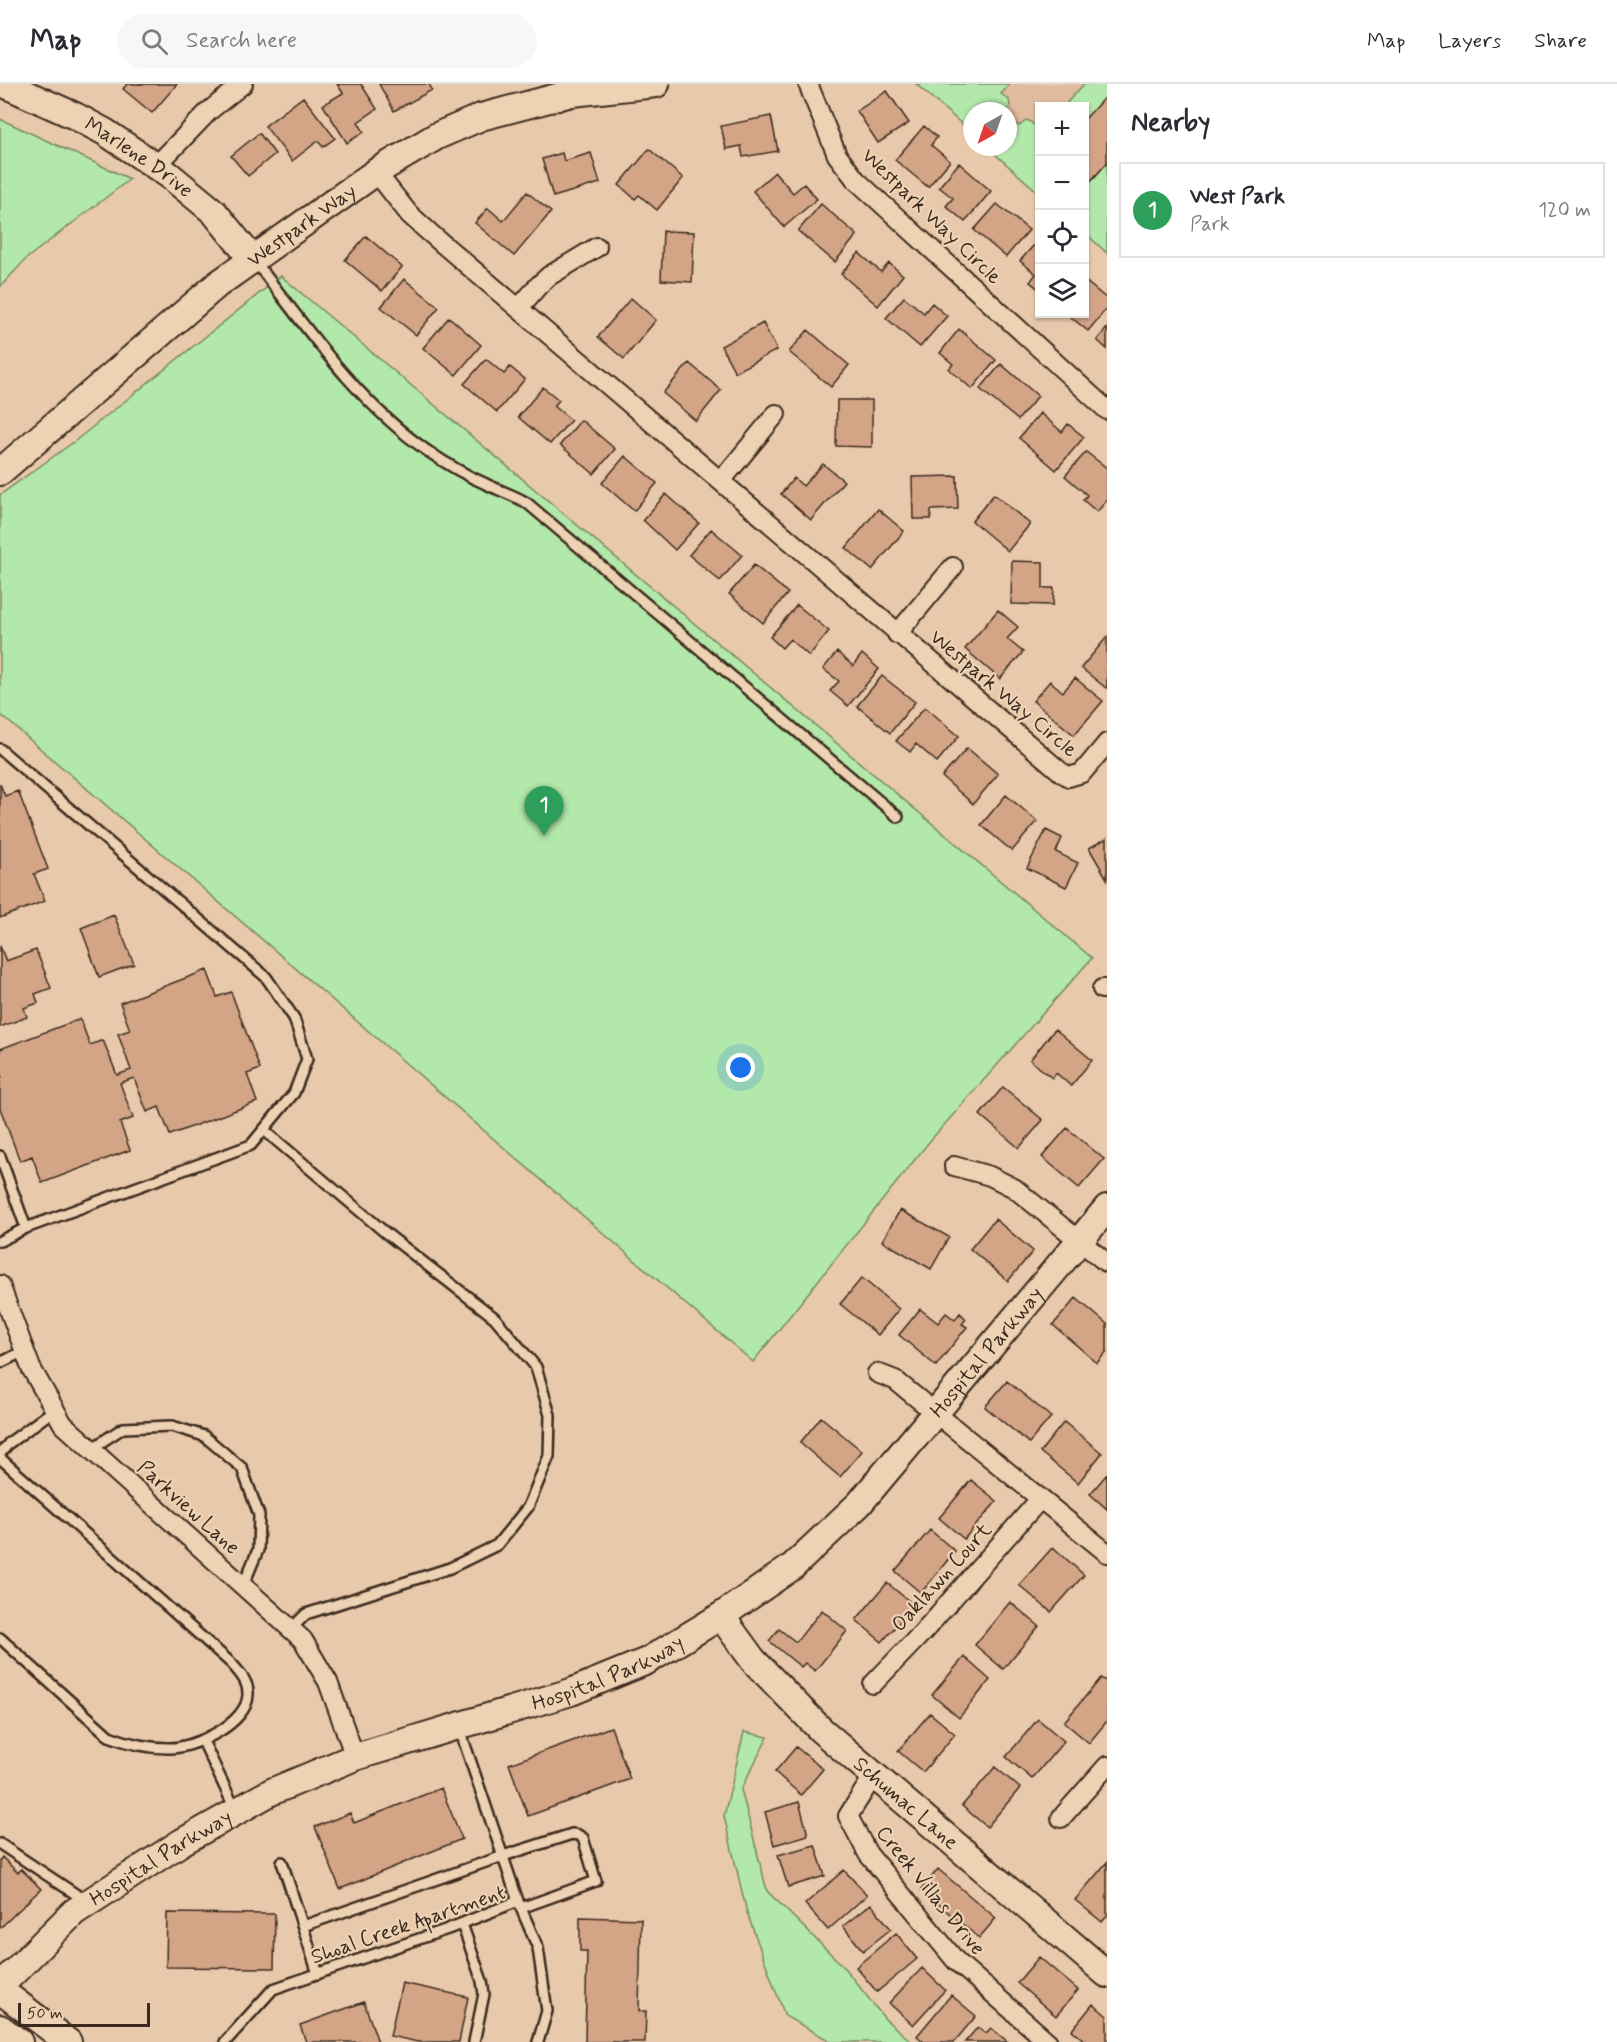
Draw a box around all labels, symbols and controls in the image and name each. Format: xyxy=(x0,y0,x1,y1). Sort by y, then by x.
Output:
search box xyxy=(117,14,537,68)
text: Map xyxy=(30,23,81,60)
icon: search xyxy=(138,25,171,58)
text: Search here xyxy=(186,27,297,55)
text: Map xyxy=(1367,27,1405,55)
text: Layers xyxy=(1438,27,1501,55)
text: Share xyxy=(1534,27,1587,55)
north arrow xyxy=(963,102,1017,156)
map controls xyxy=(1035,102,1089,318)
button: + xyxy=(1035,102,1089,156)
text: Nearby xyxy=(1131,106,1210,140)
street label: Marlene Drive xyxy=(80,111,199,204)
street label: Westpark Way Circle xyxy=(855,142,1008,291)
button: − xyxy=(1035,156,1089,210)
street label: Westpark Way xyxy=(242,177,362,274)
text: West Park xyxy=(1190,183,1285,211)
text: 1 xyxy=(1148,197,1157,224)
text: 120 m xyxy=(1538,197,1591,224)
button: locate xyxy=(1035,210,1089,264)
text: Park xyxy=(1190,211,1230,238)
button: layers xyxy=(1035,264,1089,318)
street label: Westpark Way Circle xyxy=(924,624,1083,764)
pin: 1 xyxy=(524,786,564,836)
your location xyxy=(726,1053,755,1082)
street label: Hospital Parkway xyxy=(924,1281,1050,1424)
street label: Parkview Lane xyxy=(131,1454,246,1561)
street label: Oaklawn Court xyxy=(885,1517,999,1638)
street label: Hospital Parkway xyxy=(529,1629,689,1718)
street label: Schumac Lane xyxy=(847,1751,964,1856)
street label: Hospital Parkway xyxy=(84,1804,237,1913)
street label: Creek Villas Drive xyxy=(869,1820,991,1961)
street label: Shoal Creek Apartment xyxy=(307,1878,510,1972)
scale bar xyxy=(18,2000,150,2028)
text: 50 m xyxy=(27,2003,63,2024)

